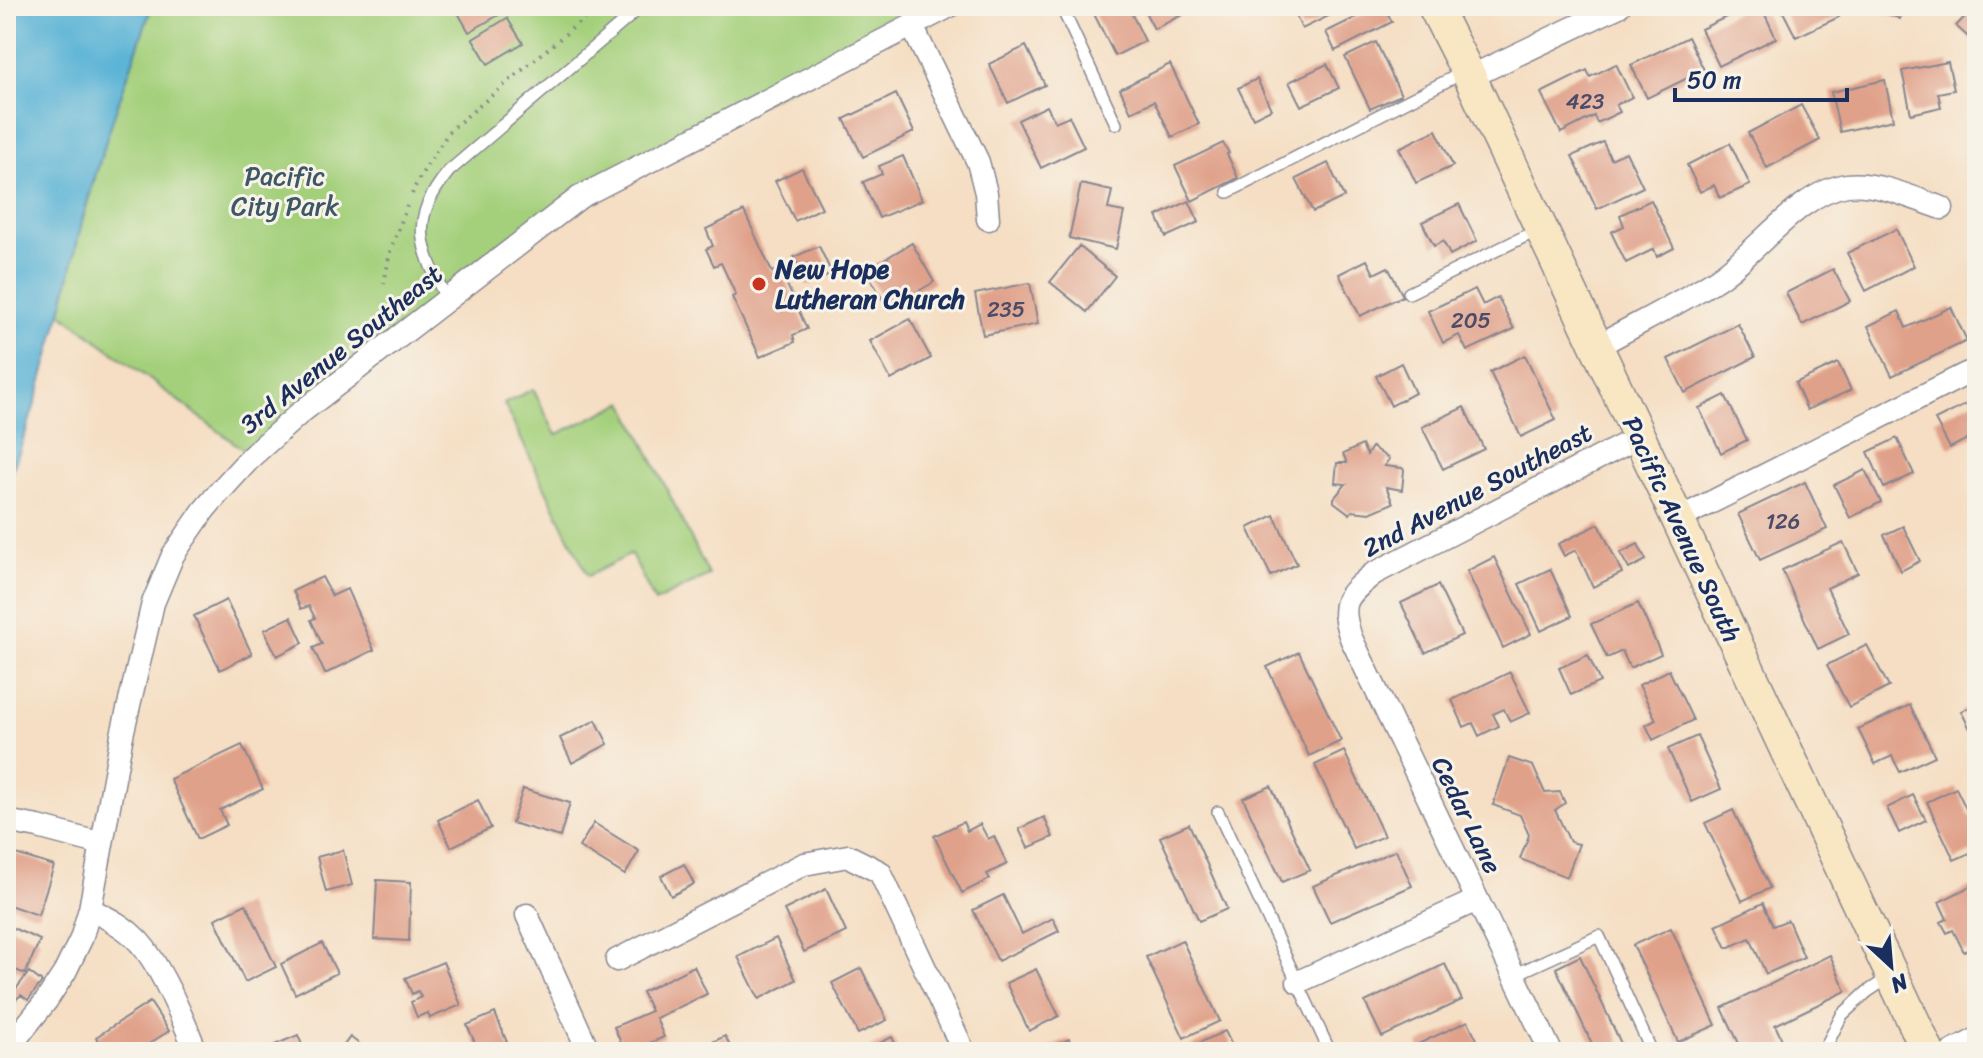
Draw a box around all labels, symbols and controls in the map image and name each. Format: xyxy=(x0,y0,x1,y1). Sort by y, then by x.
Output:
scale bar xyxy=(1675,52,1847,102)
text: 50 m xyxy=(1687,59,1742,101)
house number: 423 xyxy=(1566,82,1604,121)
park label: Pacific City Park xyxy=(231,153,339,229)
place label: New Hope Lutheran Church xyxy=(774,246,965,322)
street label: 3rd Avenue Southeast xyxy=(229,252,453,446)
marker: New Hope Lutheran Church xyxy=(750,275,768,293)
house number: 235 xyxy=(987,290,1025,329)
house number: 205 xyxy=(1451,301,1491,340)
street label: Pacific Avenue South xyxy=(1609,408,1755,650)
street label: 2nd Avenue Southeast xyxy=(1353,410,1601,570)
house number: 126 xyxy=(1766,502,1800,541)
street label: Cedar Lane xyxy=(1419,748,1515,882)
north arrow xyxy=(1851,926,1931,1006)
text: N xyxy=(1883,962,1916,1005)

